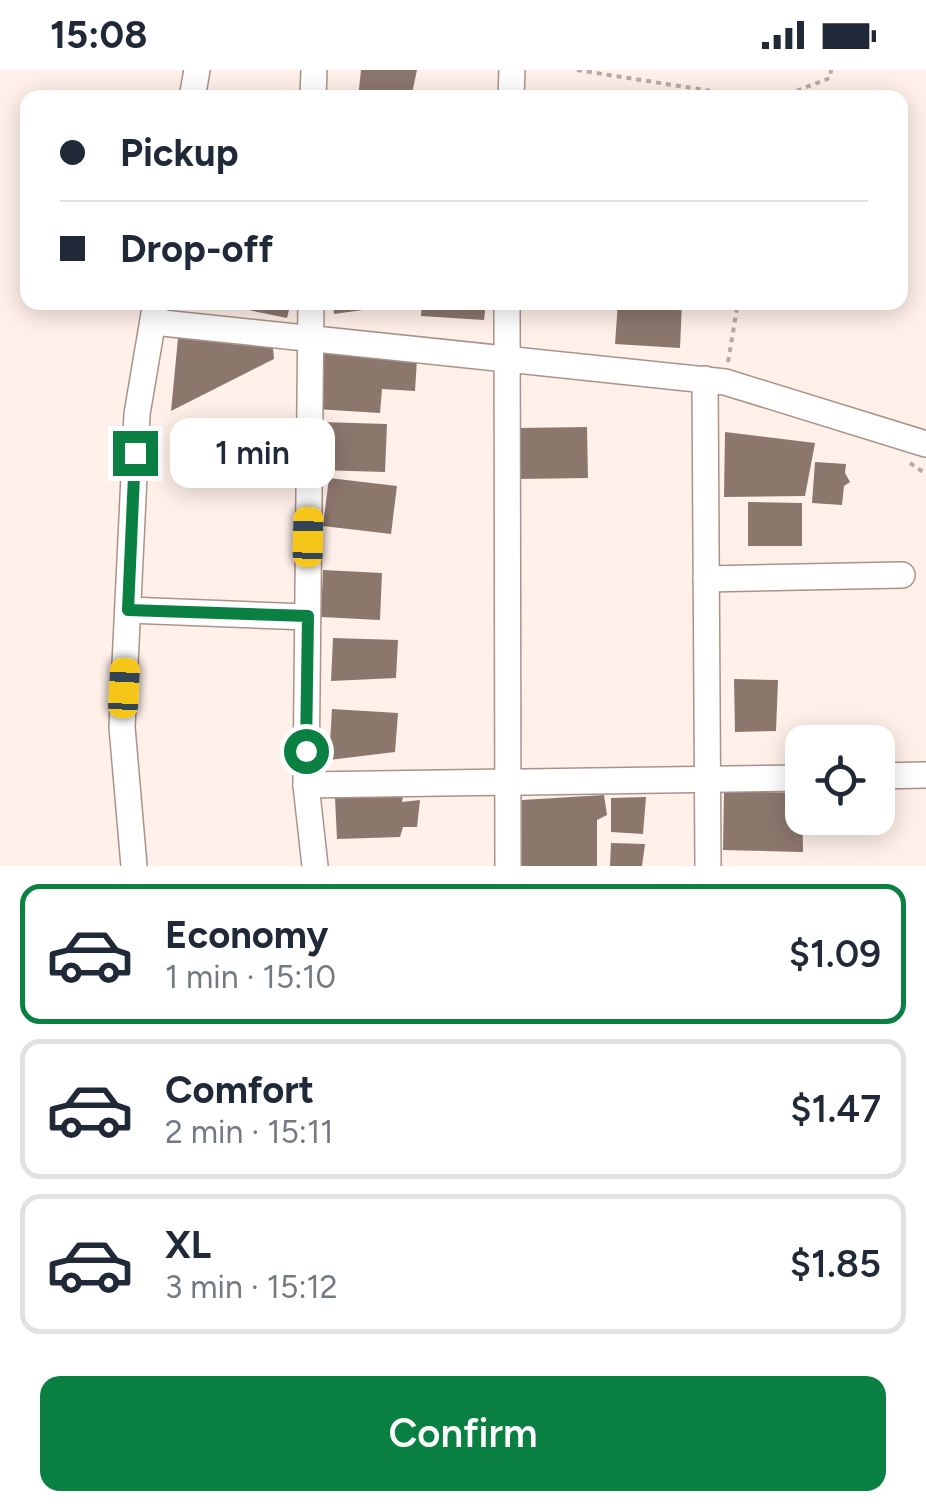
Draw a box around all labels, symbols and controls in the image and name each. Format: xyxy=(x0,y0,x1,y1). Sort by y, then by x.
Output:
text: 15:08 xyxy=(50,12,147,58)
text: Pickup xyxy=(120,130,238,176)
text: Drop-off xyxy=(120,226,273,272)
callout: 1 min xyxy=(170,418,335,488)
route end xyxy=(113,431,158,476)
text: 1 min xyxy=(215,434,290,472)
car xyxy=(292,507,324,567)
car xyxy=(107,657,141,719)
map controls xyxy=(785,725,895,835)
button: locate xyxy=(785,725,895,835)
route start xyxy=(284,729,329,774)
icon: car xyxy=(45,909,135,999)
text: Economy xyxy=(165,912,328,958)
text: $1.09 xyxy=(789,931,881,977)
text: 1 min · 15:10 xyxy=(165,958,336,996)
icon: car xyxy=(45,1064,135,1154)
text: Comfort xyxy=(165,1067,314,1113)
text: $1.47 xyxy=(790,1086,881,1132)
text: 2 min · 15:11 xyxy=(165,1113,333,1151)
icon: car xyxy=(45,1219,135,1309)
text: XL xyxy=(165,1222,211,1268)
text: $1.85 xyxy=(790,1241,881,1287)
text: 3 min · 15:12 xyxy=(165,1268,338,1306)
button: Confirm xyxy=(40,1376,886,1491)

